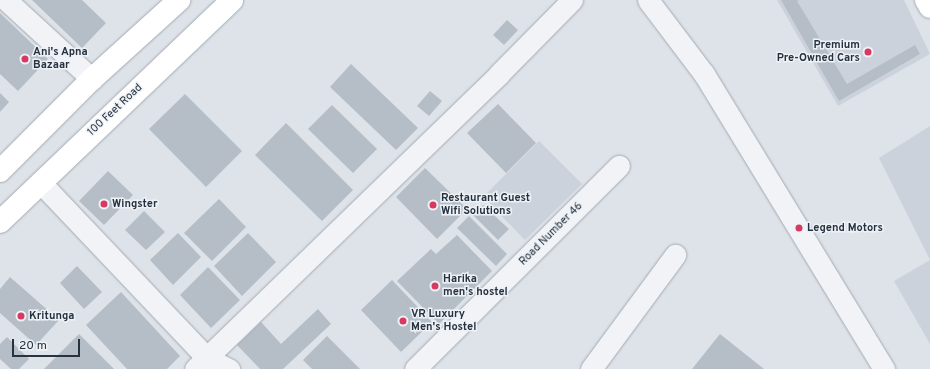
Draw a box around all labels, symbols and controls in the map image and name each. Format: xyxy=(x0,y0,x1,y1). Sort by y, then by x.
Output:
place label: Premium Pre-Owned Cars xyxy=(777,39,860,65)
place label: Ani's Apna Bazaar xyxy=(33,46,88,72)
marker: Premium Pre-Owned Cars xyxy=(863,47,873,57)
marker: Ani's Apna Bazaar xyxy=(20,54,30,64)
street label: 100 Feet Road xyxy=(85,81,145,139)
place label: Restaurant Guest Wifi Solutions xyxy=(441,192,530,218)
place label: Wingster xyxy=(112,197,158,211)
marker: Wingster xyxy=(99,199,109,209)
marker: Restaurant Guest Wifi Solutions xyxy=(428,200,438,210)
street label: Road Number 46 xyxy=(517,200,585,268)
place label: Legend Motors xyxy=(807,221,883,235)
marker: Legend Motors xyxy=(794,223,804,233)
place label: Harika men's hostel xyxy=(443,273,508,299)
marker: Harika men's hostel xyxy=(430,281,440,291)
place label: VR Luxury Men's Hostel xyxy=(411,308,476,334)
place label: Kritunga xyxy=(29,309,74,323)
marker: Kritunga xyxy=(16,311,26,321)
marker: VR Luxury Men's Hostel xyxy=(398,316,408,326)
scale bar xyxy=(14,331,82,357)
text: 20 m xyxy=(19,338,47,354)

